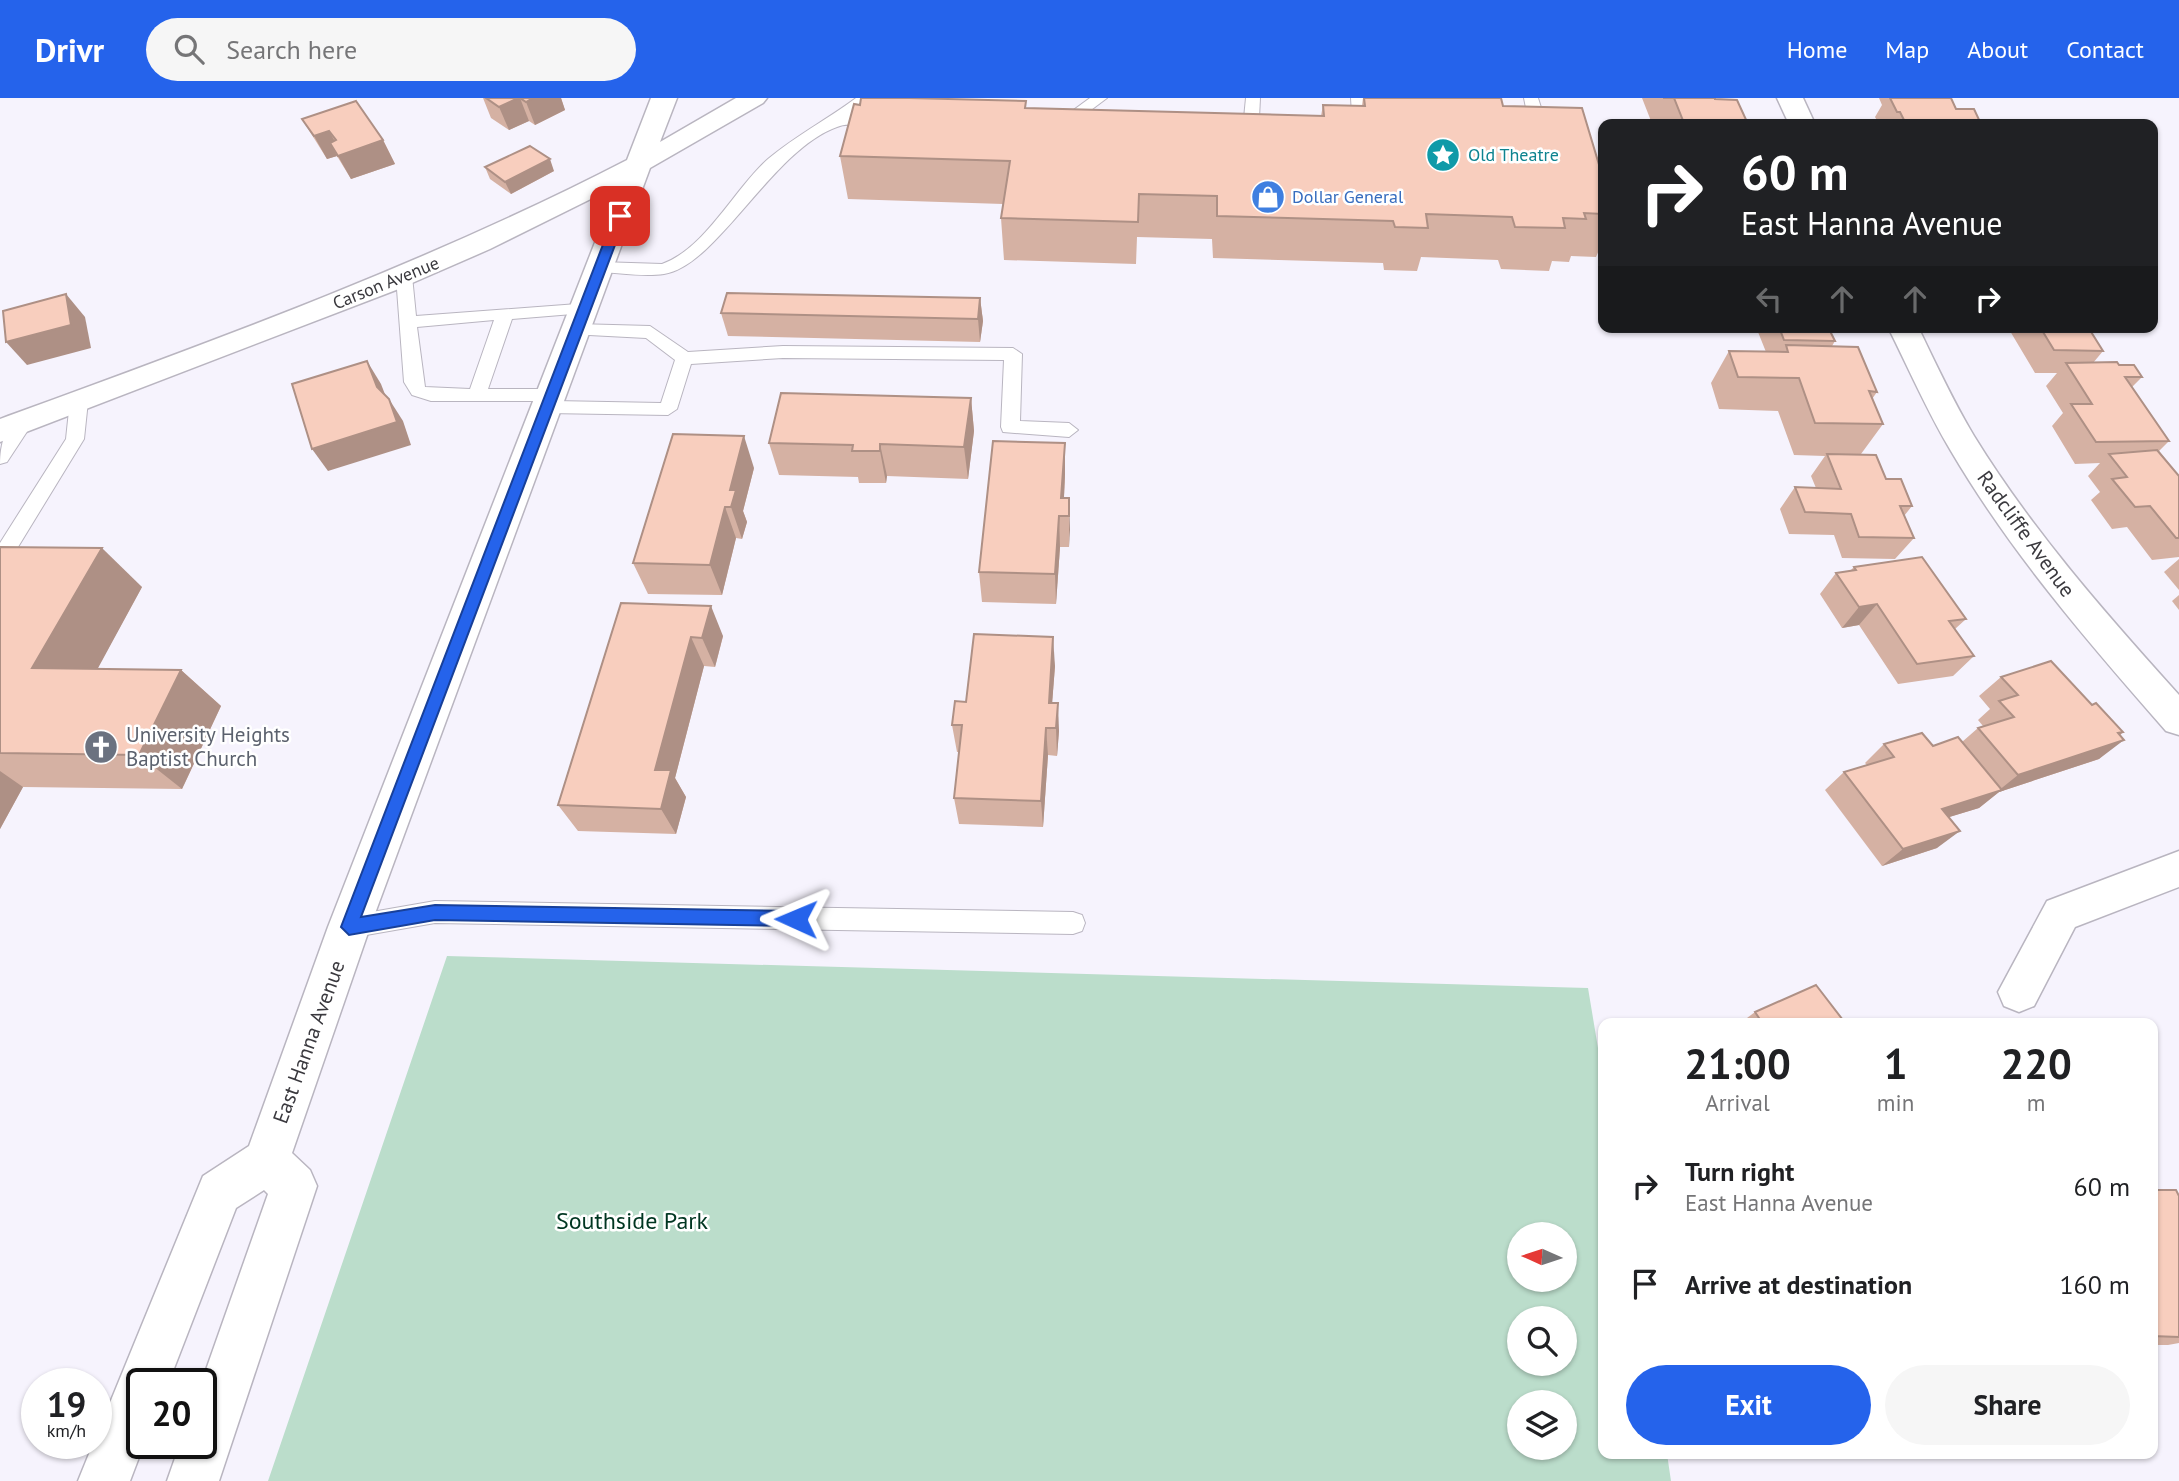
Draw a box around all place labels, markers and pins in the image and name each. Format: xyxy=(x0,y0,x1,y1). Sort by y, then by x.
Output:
place icon: Old Theatre xyxy=(1424,136,1462,174)
place label: Old Theatre xyxy=(1468,143,1559,166)
shop icon: Dollar General xyxy=(1249,178,1287,216)
place label: Dollar General xyxy=(1292,185,1404,208)
pin xyxy=(590,186,650,246)
place label: University Heights Baptist Church xyxy=(126,721,290,772)
church icon: University Heights Baptist Church xyxy=(82,728,120,766)

